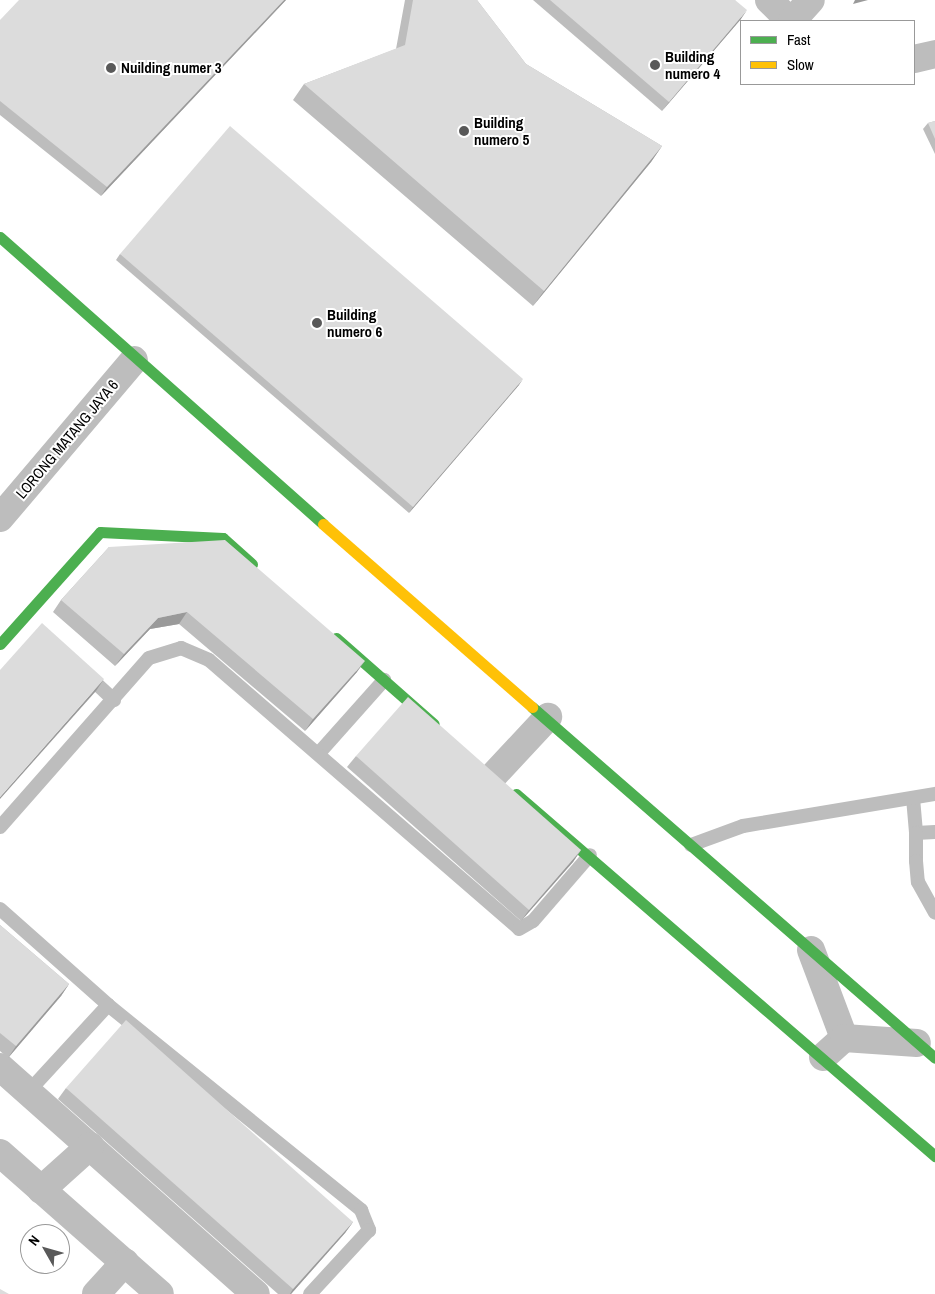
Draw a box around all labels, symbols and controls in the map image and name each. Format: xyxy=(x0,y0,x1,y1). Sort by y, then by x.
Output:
legend xyxy=(740,20,915,85)
text: Fast xyxy=(787,29,810,50)
place label: Building numero 4 xyxy=(665,47,720,82)
text: Slow xyxy=(787,54,814,75)
place label: Nuilding numer 3 xyxy=(121,59,221,77)
marker: Building numero 4 xyxy=(649,59,661,71)
marker: Nuilding numer 3 xyxy=(105,62,117,74)
place label: Building numero 5 xyxy=(474,113,529,148)
marker: Building numero 5 xyxy=(458,125,470,137)
place label: Building numero 6 xyxy=(327,305,382,340)
marker: Building numero 6 xyxy=(311,317,323,329)
street label: LORONG MATANG JAYA 6 xyxy=(12,376,122,502)
north arrow xyxy=(20,1224,70,1274)
text: N xyxy=(24,1232,44,1249)

